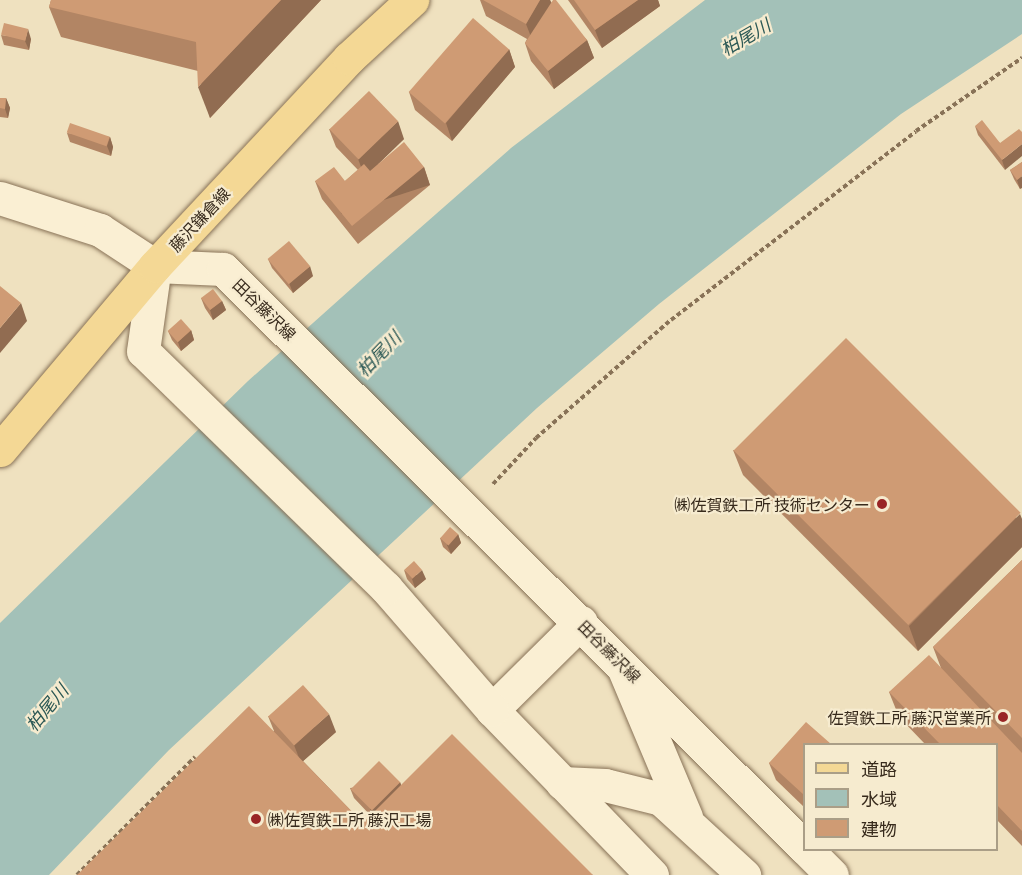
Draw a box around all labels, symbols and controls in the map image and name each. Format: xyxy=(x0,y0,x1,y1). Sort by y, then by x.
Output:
water label: 柏尾川 xyxy=(716,13,774,59)
street label: 藤沢鎌倉線 xyxy=(165,183,233,255)
street label: 田谷藤沢線 xyxy=(230,274,300,344)
water label: 柏尾川 xyxy=(351,326,405,380)
place label: ㈱佐賀鉄工所 技術センター xyxy=(674,494,870,514)
marker: ㈱佐賀鉄工所 技術センター xyxy=(875,497,889,511)
street label: 田谷藤沢線 xyxy=(575,616,645,686)
water label: 柏尾川 xyxy=(20,679,72,735)
place label: 佐賀鉄工所 藤沢営業所 xyxy=(827,707,991,727)
marker: 佐賀鉄工所 藤沢営業所 xyxy=(996,710,1010,724)
legend xyxy=(803,743,998,851)
text: 道路 xyxy=(861,755,897,781)
text: 水域 xyxy=(861,785,897,811)
place label: ㈱佐賀鉄工所 藤沢工場 xyxy=(268,809,432,829)
marker: ㈱佐賀鉄工所 藤沢工場 xyxy=(249,812,263,826)
text: 建物 xyxy=(861,815,897,841)

